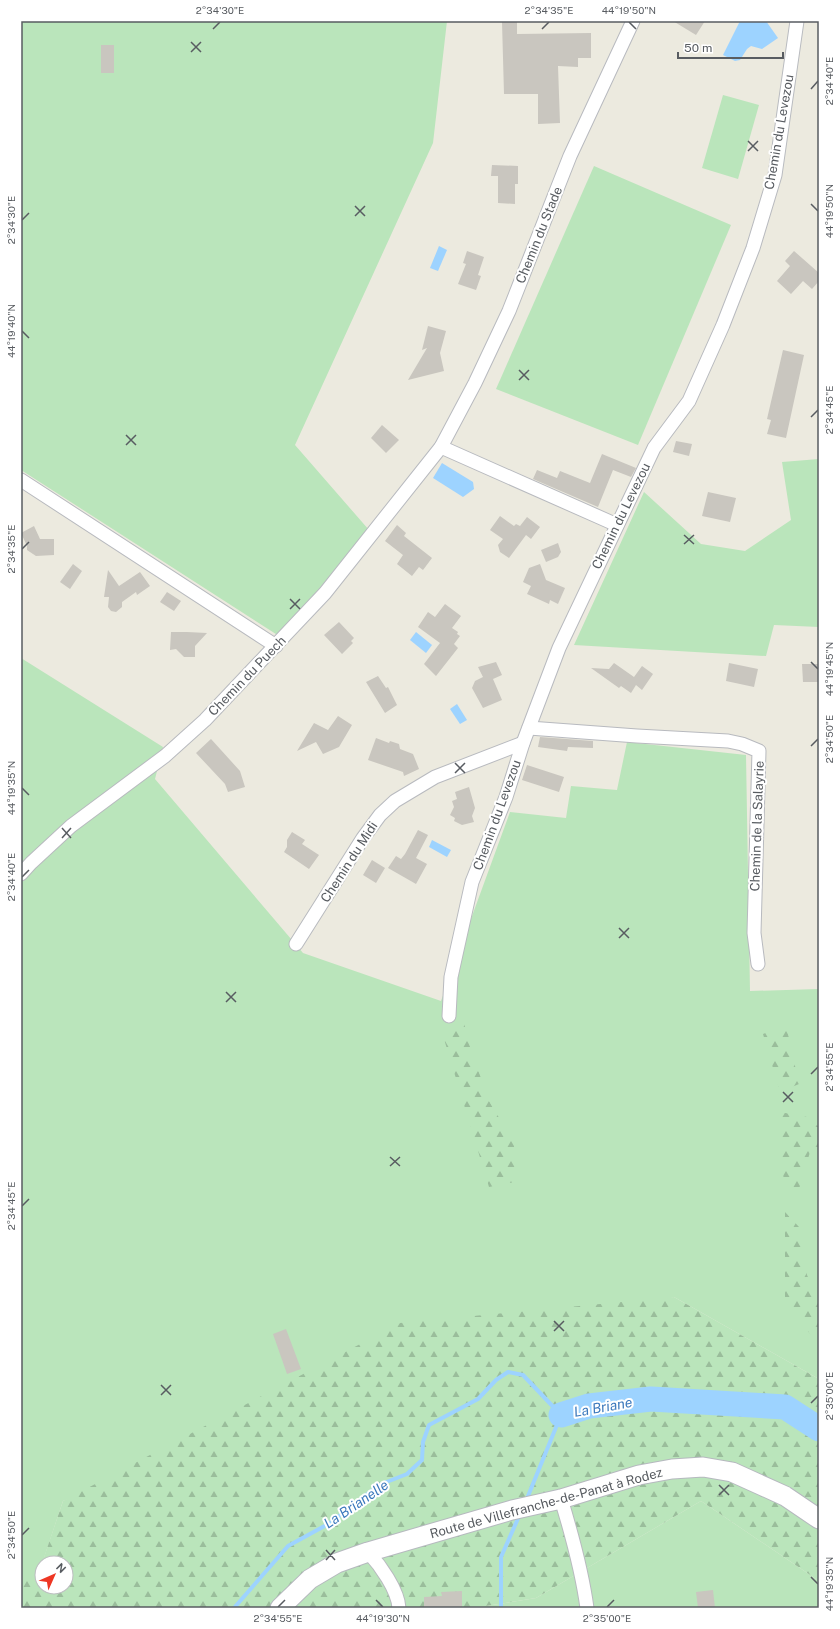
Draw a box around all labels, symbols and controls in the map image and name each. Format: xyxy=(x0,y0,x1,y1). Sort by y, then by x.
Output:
text: 2°34'30"E xyxy=(196,4,244,16)
text: 2°34'35"E xyxy=(525,4,573,16)
text: 44°19'50"N xyxy=(602,4,656,16)
scale bar xyxy=(678,34,783,60)
text: 50 m xyxy=(684,41,712,55)
text: 2°34'40"E xyxy=(823,57,835,105)
street label: Chemin du Levezou xyxy=(761,73,797,191)
street label: Chemin du Stade xyxy=(513,184,565,286)
text: 44°19'50"N xyxy=(823,184,835,238)
text: 2°34'30"E xyxy=(5,196,17,244)
text: 44°19'40"N xyxy=(5,304,17,358)
text: 2°34'45"E xyxy=(823,386,835,434)
street label: Chemin du Levezou xyxy=(589,460,653,572)
text: 2°34'35"E xyxy=(5,525,17,573)
street label: Chemin du Puech xyxy=(205,633,289,719)
text: 44°19'45"N xyxy=(823,642,835,696)
text: 2°34'50"E xyxy=(823,715,835,763)
street label: Chemin du Levezou xyxy=(470,758,524,872)
street label: Chemin de la Salayrie xyxy=(747,760,767,892)
text: 44°19'35"N xyxy=(5,761,17,815)
street label: Chemin du Midi xyxy=(317,819,381,905)
text: 2°34'40"E xyxy=(5,853,17,901)
text: 2°34'55"E xyxy=(823,1043,835,1091)
text: 2°34'45"E xyxy=(5,1182,17,1230)
text: 2°35'00"E xyxy=(823,1372,835,1420)
water label: La Briane xyxy=(573,1394,634,1420)
street label: Route de Villefranche-de-Panat à Rodez xyxy=(428,1465,664,1541)
water label: La Brianelle xyxy=(321,1476,392,1531)
text: 2°34'50"E xyxy=(5,1511,17,1559)
north arrow xyxy=(34,1555,74,1595)
text: 44°19'35"N xyxy=(823,1557,835,1611)
text: N xyxy=(54,1561,68,1575)
text: 2°34'55"E xyxy=(254,1612,302,1624)
text: 44°19'30"N xyxy=(356,1612,410,1624)
text: 2°35'00"E xyxy=(583,1612,631,1624)

